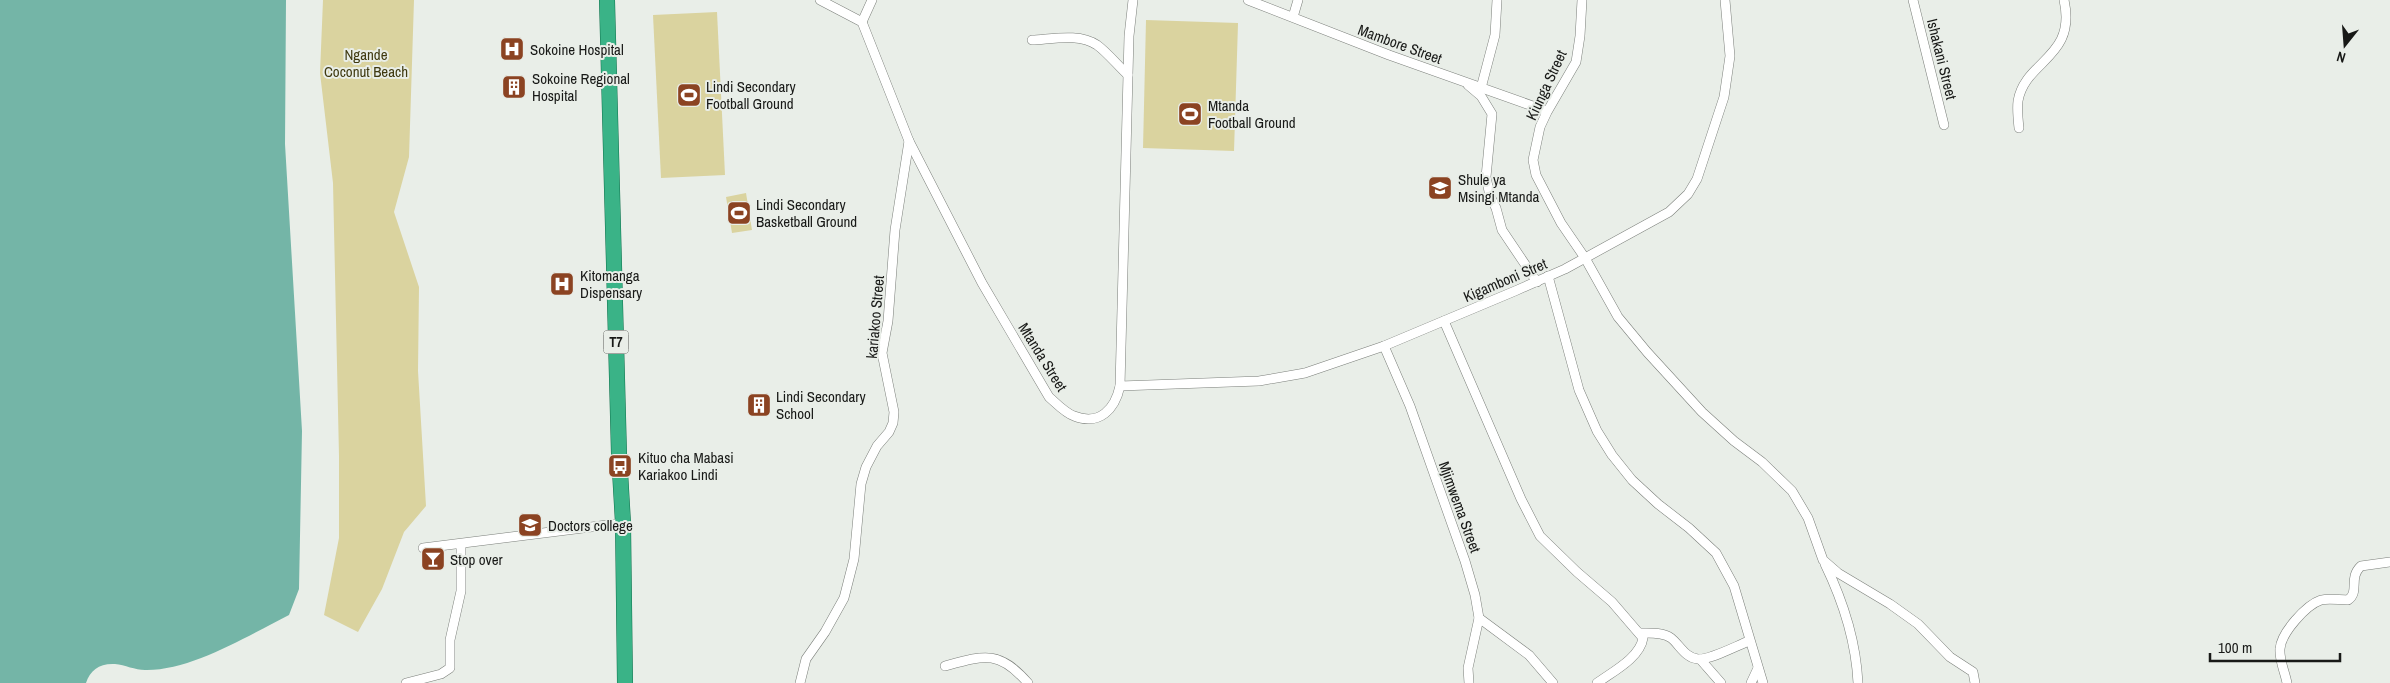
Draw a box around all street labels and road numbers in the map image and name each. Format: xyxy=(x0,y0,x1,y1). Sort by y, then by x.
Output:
street label: Ishakani Street xyxy=(1922,16,1962,102)
street label: Mambore Street xyxy=(1355,19,1446,69)
street label: Kiunga Street xyxy=(1521,46,1572,124)
street label: Kigamboni Stret xyxy=(1460,253,1551,307)
street label: kariakoo Street xyxy=(861,274,889,359)
street label: Mtanda Street xyxy=(1014,319,1073,396)
road number: T7 xyxy=(604,331,628,354)
street label: Mjimwema Street xyxy=(1434,458,1486,556)

